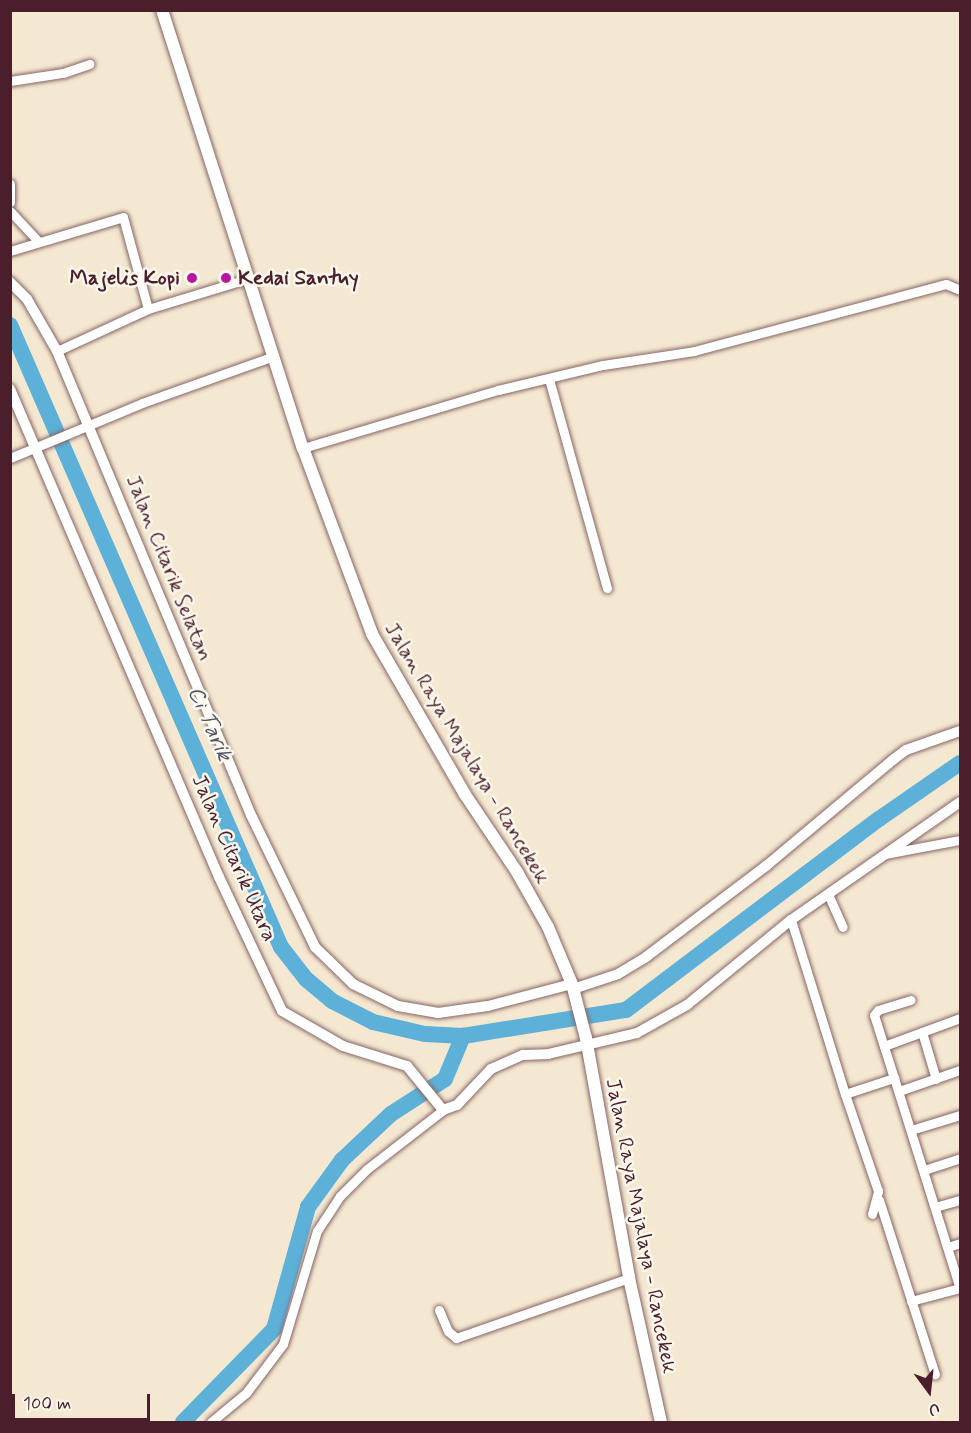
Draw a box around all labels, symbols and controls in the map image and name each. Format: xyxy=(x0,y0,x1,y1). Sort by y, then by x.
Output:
place label: Majelis Kopi xyxy=(68,265,180,291)
place label: Kedai Santuy xyxy=(238,265,359,291)
marker: Majelis Kopi xyxy=(185,271,199,285)
marker: Kedai Santuy xyxy=(219,271,233,285)
street label: Jalan Citarik Selatan xyxy=(120,472,218,664)
street label: Jalan Raya Majalaya - Rancekek xyxy=(379,618,555,888)
water label: Ci Tarik xyxy=(182,685,236,763)
street label: Jalan Citarik Utara xyxy=(185,768,283,948)
street label: Jalan Raya Majalaya - Rancekek xyxy=(600,1076,682,1376)
north arrow xyxy=(899,1361,959,1421)
scale bar xyxy=(15,1382,153,1420)
text: 100 m xyxy=(23,1392,71,1416)
text: U xyxy=(926,1397,942,1420)

